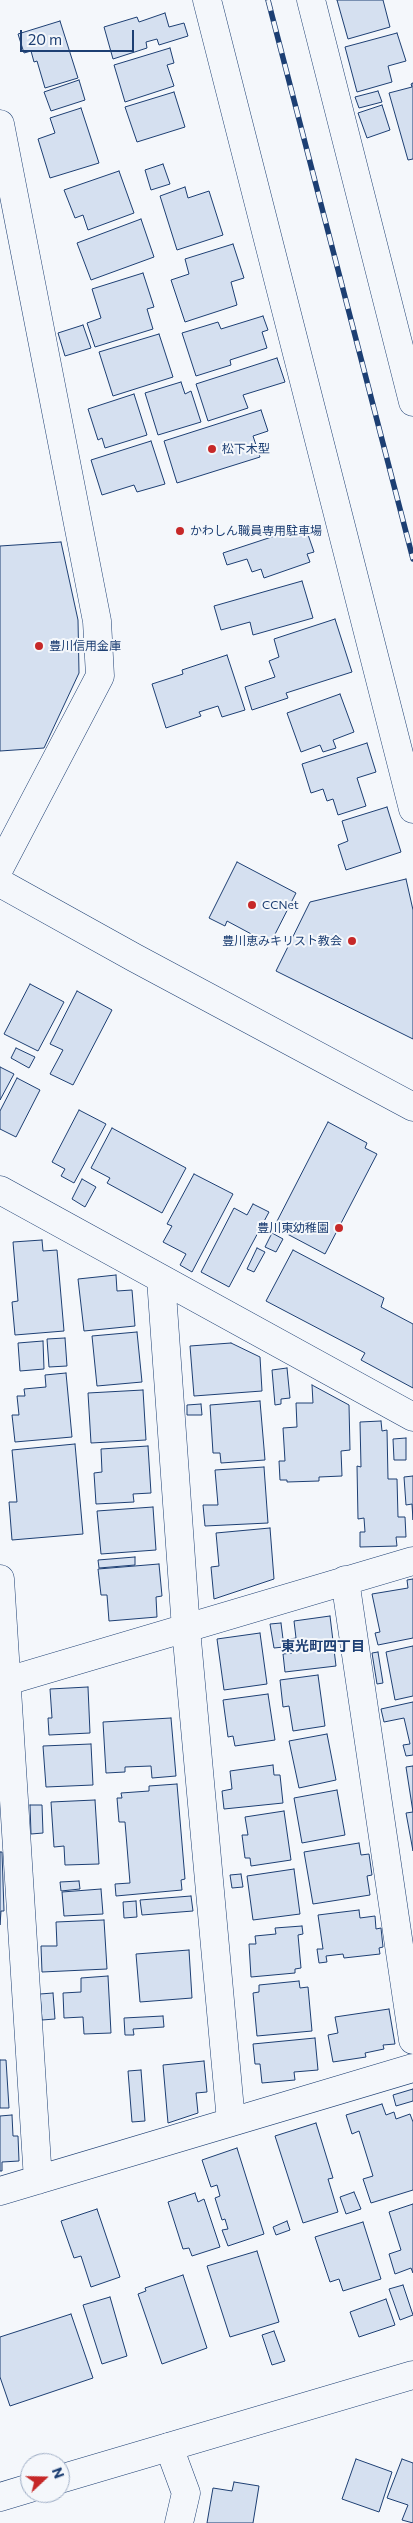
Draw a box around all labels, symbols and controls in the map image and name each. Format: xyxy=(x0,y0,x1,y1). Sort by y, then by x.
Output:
scale bar xyxy=(22,20,136,52)
text: 20 m xyxy=(28,30,62,48)
place label: 松下木型 xyxy=(222,442,270,456)
marker: 松下木型 xyxy=(206,443,218,455)
place label: かわしん職員専用駐車場 xyxy=(190,524,322,538)
marker: かわしん職員専用駐車場 xyxy=(174,525,186,537)
place label: 豊川信用金庫 xyxy=(49,639,121,653)
marker: 豊川信用金庫 xyxy=(33,640,45,652)
place label: CCNet xyxy=(262,898,299,912)
marker: CCNet xyxy=(246,899,258,911)
place label: 豊川恵みキリスト教会 xyxy=(222,934,342,948)
marker: 豊川恵みキリスト教会 xyxy=(346,935,358,947)
place label: 豊川東幼稚園 xyxy=(257,1221,329,1235)
marker: 豊川東幼稚園 xyxy=(333,1222,345,1234)
district label: 東光町四丁目 xyxy=(281,1638,365,1654)
north arrow xyxy=(20,2453,70,2503)
text: N xyxy=(49,2465,68,2481)

